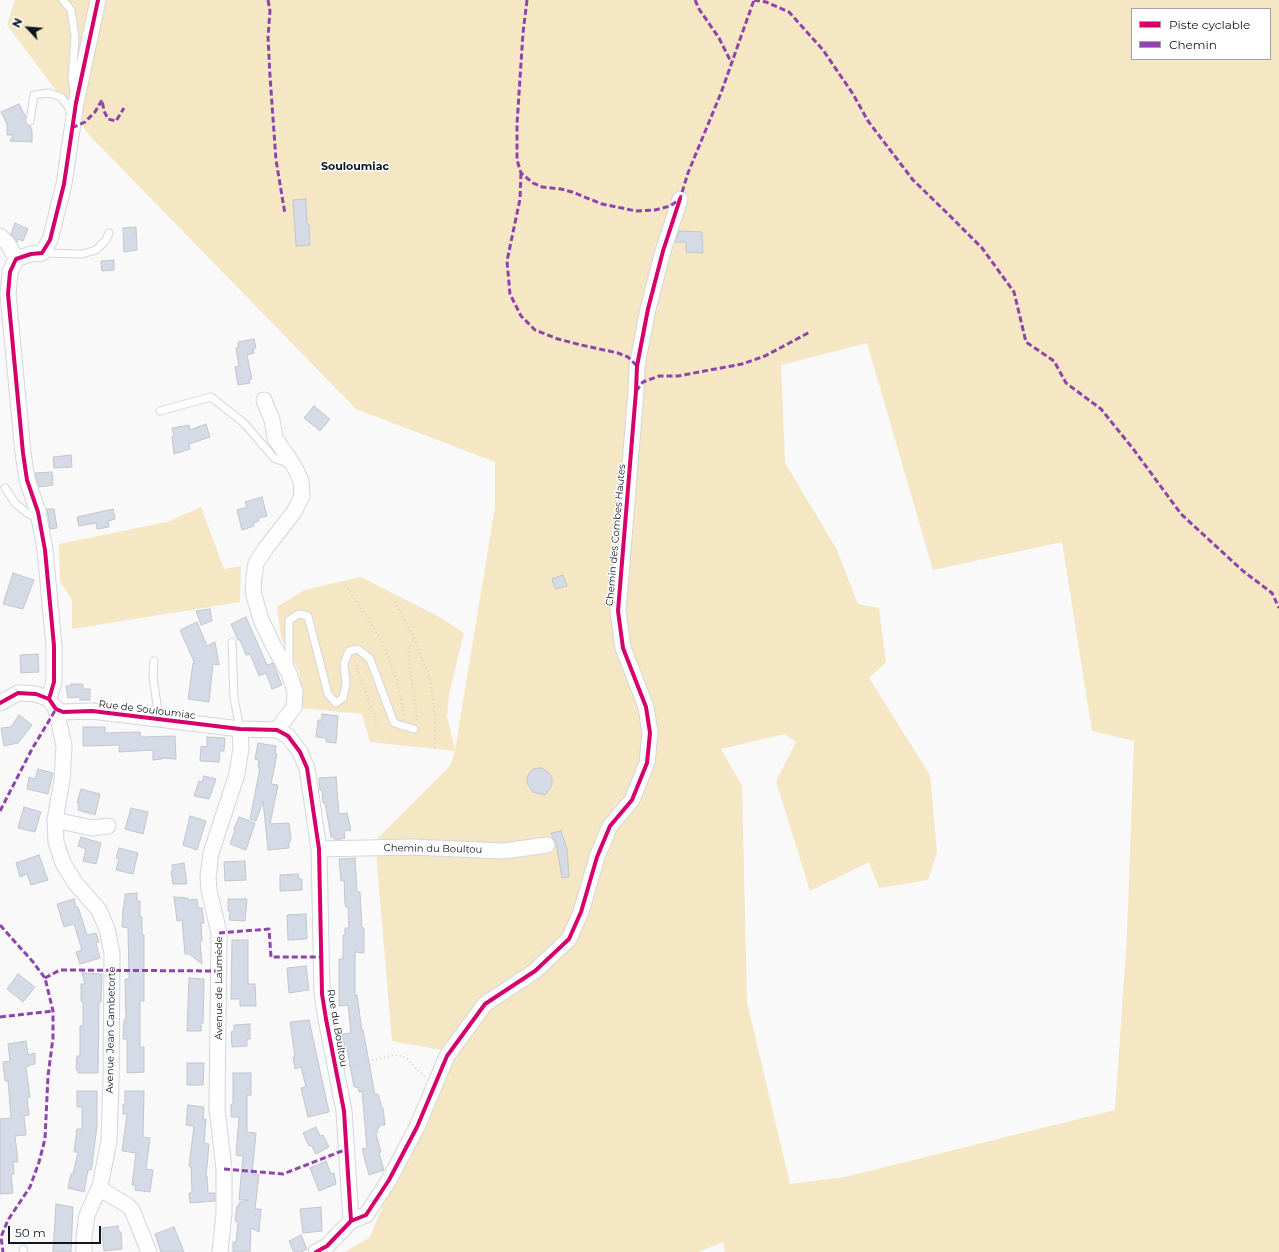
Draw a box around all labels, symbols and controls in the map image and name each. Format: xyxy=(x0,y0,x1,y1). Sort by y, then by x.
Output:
north arrow xyxy=(8,8,48,48)
legend xyxy=(1131,8,1271,60)
text: N xyxy=(9,16,25,30)
text: Piste cyclable xyxy=(1169,17,1250,32)
text: Chemin xyxy=(1169,37,1217,52)
district label: Souloumiac xyxy=(321,160,389,174)
street label: Chemin des Combes Hautes xyxy=(604,464,628,606)
street label: Rue de Souloumiac xyxy=(98,698,196,722)
street label: Chemin du Boultou xyxy=(384,842,482,856)
street label: Avenue de Laumède xyxy=(213,936,225,1040)
street label: Avenue Jean Cambetorte xyxy=(104,966,118,1094)
street label: Rue du Boultou xyxy=(324,988,350,1068)
scale bar xyxy=(10,1218,103,1244)
text: 50 m xyxy=(15,1225,46,1240)

